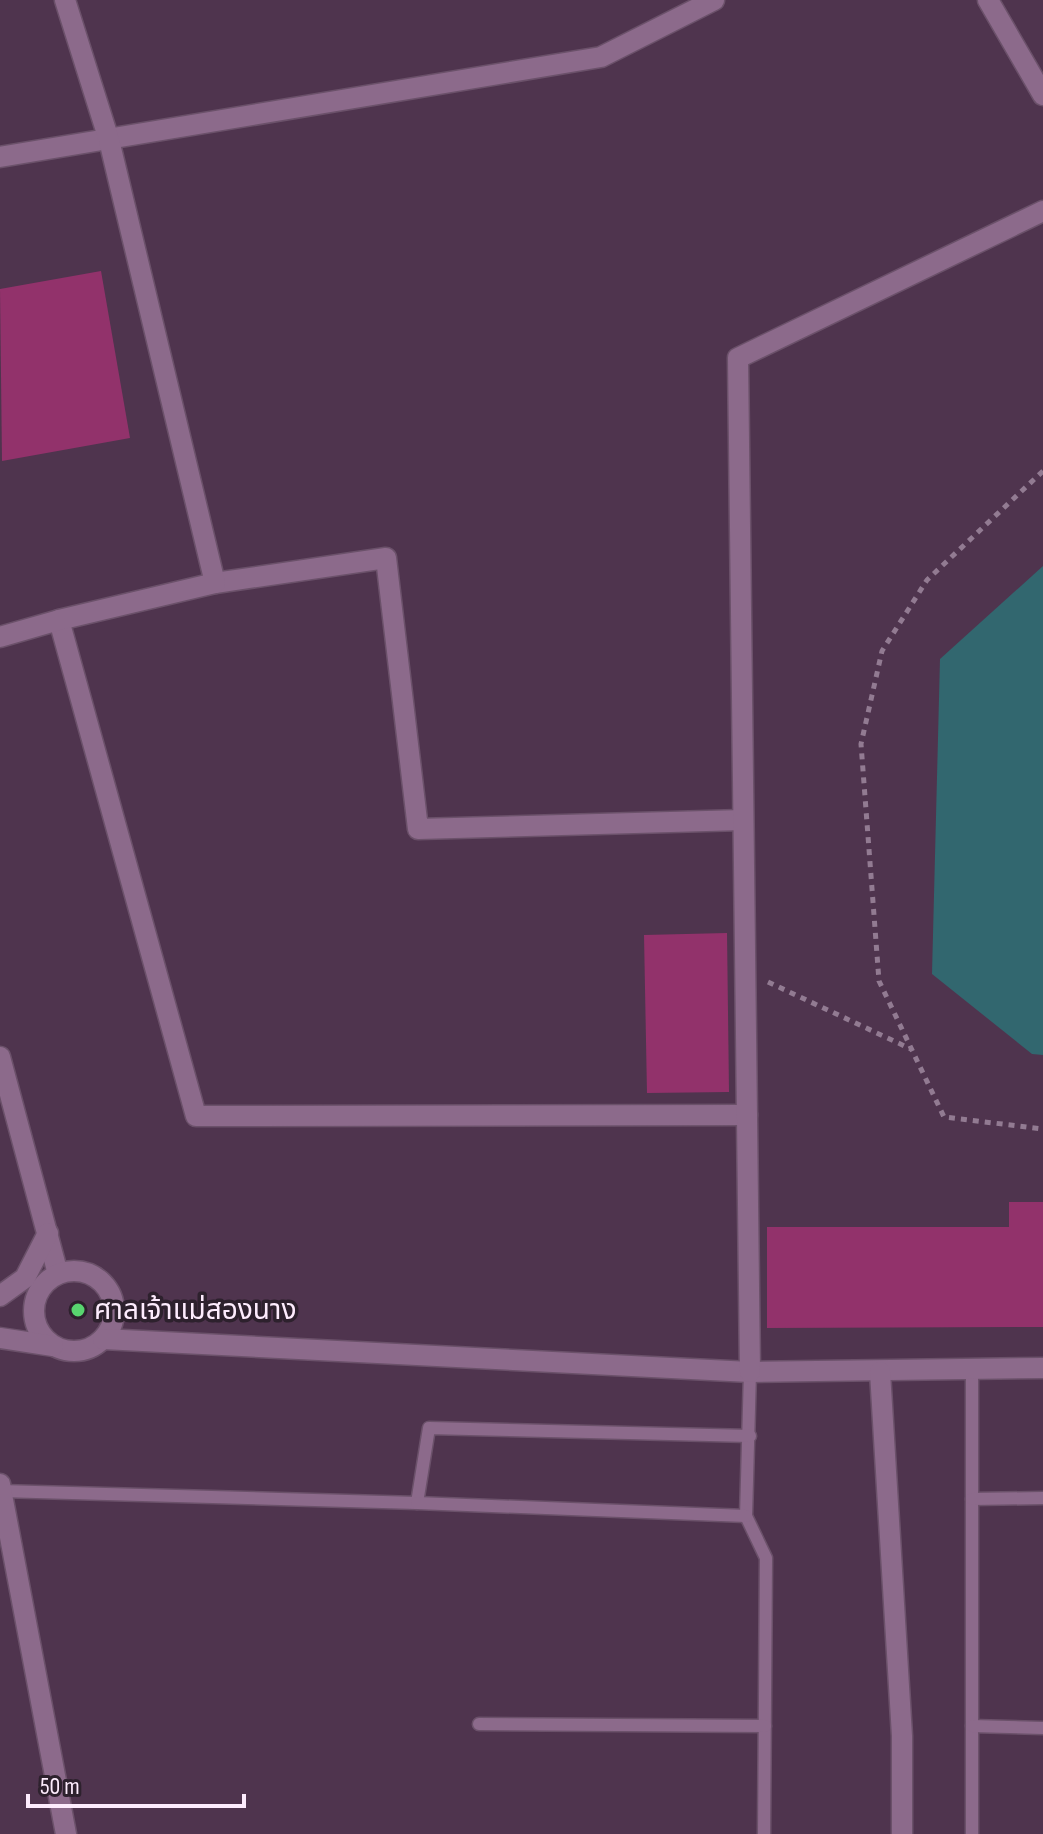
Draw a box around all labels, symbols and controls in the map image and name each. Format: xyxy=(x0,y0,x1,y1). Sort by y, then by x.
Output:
place label: ศาลเจ้าแม่สองนาง xyxy=(94,1294,296,1327)
marker: ศาลเจ้าแม่สองนาง xyxy=(69,1301,87,1319)
scale bar xyxy=(28,1758,244,1808)
text: 50 m xyxy=(40,1772,80,1801)

